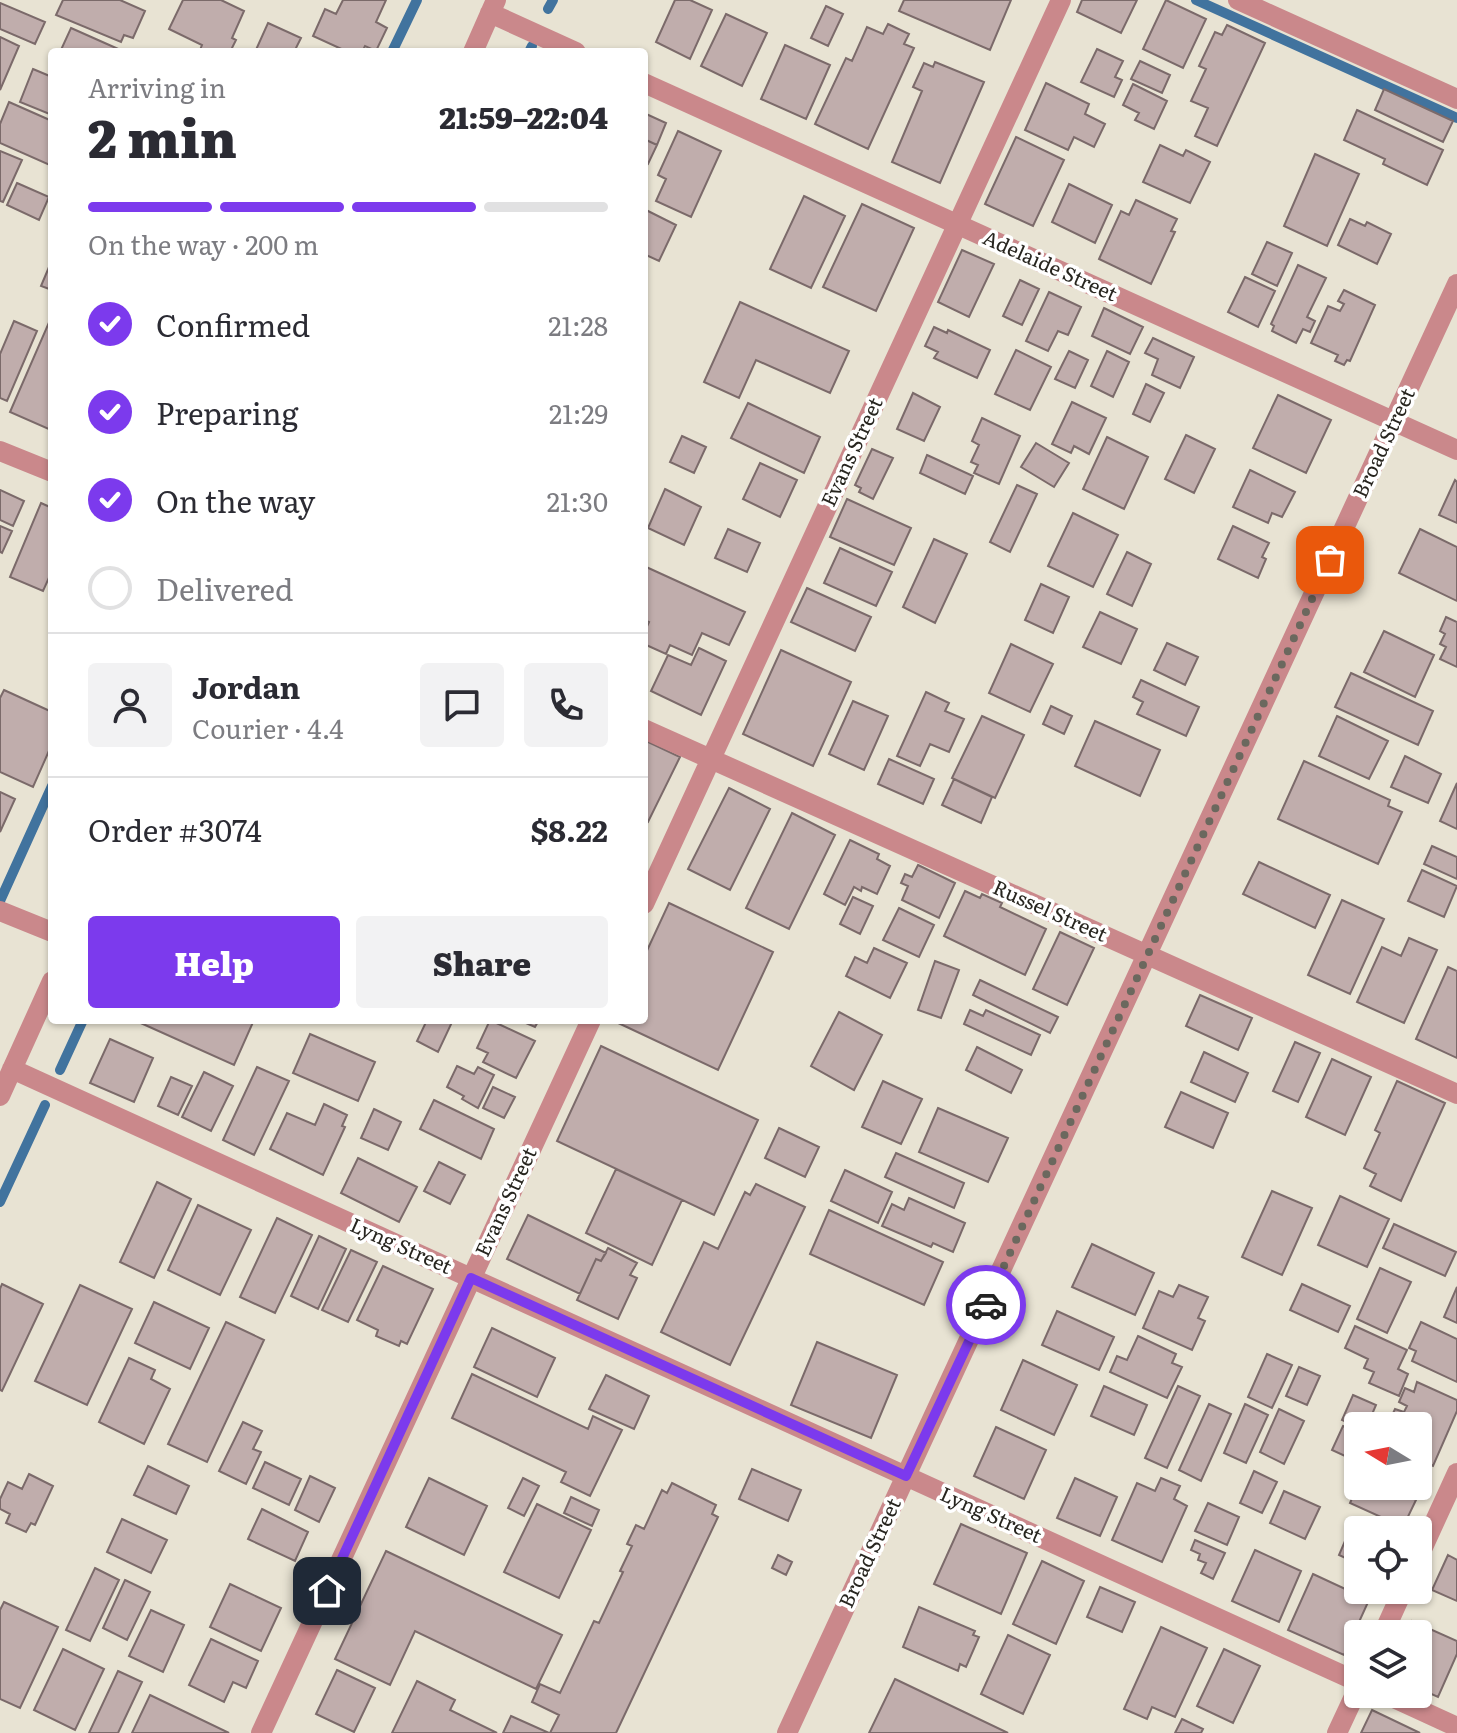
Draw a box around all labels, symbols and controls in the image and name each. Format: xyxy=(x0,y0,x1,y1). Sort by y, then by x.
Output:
text: Arriving in xyxy=(88,67,226,106)
text: 21:59–22:04 xyxy=(439,94,608,138)
text: 2 min xyxy=(88,97,237,174)
street label: Adelaide Street xyxy=(979,221,1123,307)
text: On the way · 200 m xyxy=(88,224,319,263)
icon: check xyxy=(88,302,132,346)
text: Confirmed xyxy=(156,302,310,346)
text: 21:28 xyxy=(548,305,608,344)
street label: Broad Street xyxy=(1344,382,1421,502)
icon: check xyxy=(88,390,132,434)
text: Preparing xyxy=(156,390,298,434)
street label: Evans Street xyxy=(812,391,889,511)
text: 21:29 xyxy=(549,393,608,432)
icon: check xyxy=(88,478,132,522)
text: On the way xyxy=(156,478,315,522)
text: 21:30 xyxy=(547,481,608,520)
pin xyxy=(1296,526,1364,594)
icon: bag xyxy=(1308,538,1352,582)
text: Delivered xyxy=(156,566,293,610)
button: person xyxy=(88,663,172,747)
button: chat xyxy=(420,663,504,747)
button: phone xyxy=(524,663,608,747)
text: Jordan xyxy=(192,664,300,708)
text: Courier · 4.4 xyxy=(192,708,344,747)
text: Order #3074 xyxy=(88,807,262,851)
text: $8.22 xyxy=(530,807,608,851)
street label: Russel Street xyxy=(989,871,1113,948)
button: Help xyxy=(88,916,340,1008)
button: Share xyxy=(356,916,608,1008)
street label: Evans Street xyxy=(466,1141,543,1261)
street label: Lyng Street xyxy=(346,1208,458,1280)
courier xyxy=(946,1265,1026,1345)
icon: car xyxy=(964,1283,1008,1327)
north arrow xyxy=(1344,1412,1432,1500)
map controls xyxy=(1344,1412,1432,1708)
street label: Lyng Street xyxy=(936,1477,1048,1549)
street label: Broad Street xyxy=(830,1492,907,1612)
button: locate xyxy=(1344,1516,1432,1604)
pin xyxy=(293,1557,361,1625)
icon: home xyxy=(305,1569,349,1613)
button: layers xyxy=(1344,1620,1432,1708)

